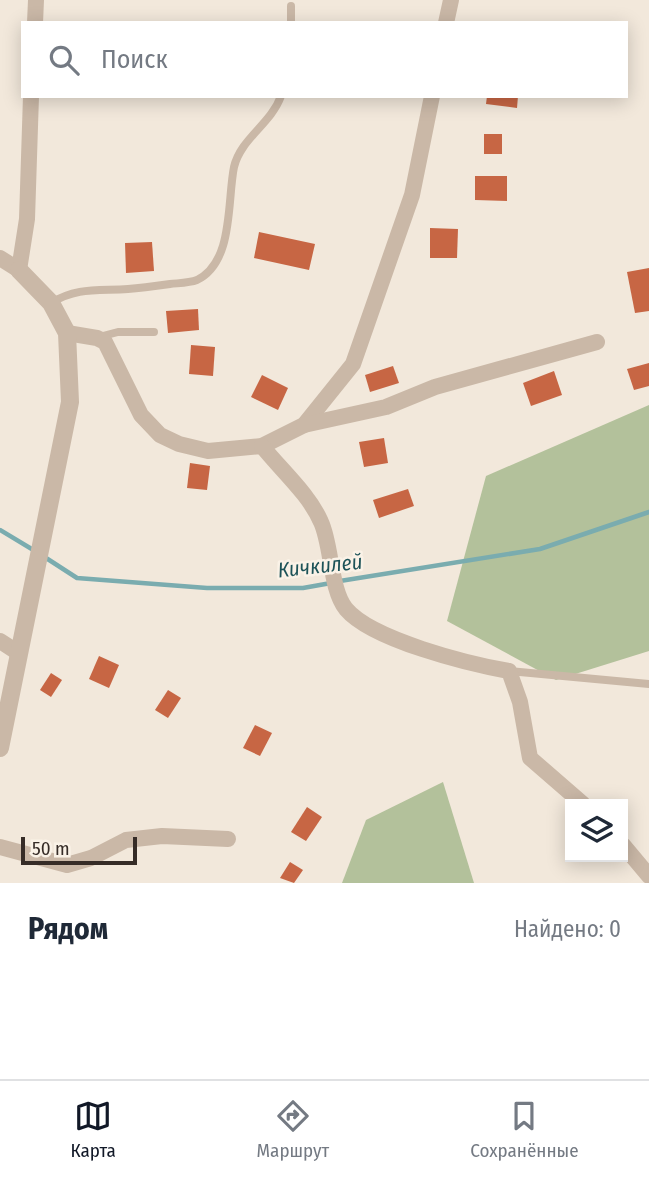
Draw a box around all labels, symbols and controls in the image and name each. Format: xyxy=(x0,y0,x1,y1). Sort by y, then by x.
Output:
search box xyxy=(21,21,628,98)
icon: search xyxy=(45,41,83,79)
text: Поиск xyxy=(101,44,168,75)
water label: Кичкилей xyxy=(276,549,364,583)
map controls xyxy=(565,799,628,862)
button: layers xyxy=(565,799,628,862)
scale bar xyxy=(21,834,136,866)
text: 50 m xyxy=(32,837,70,860)
text: Рядом xyxy=(28,911,108,947)
text: Найдено: 0 xyxy=(514,915,621,943)
tab: Карта xyxy=(70,1097,116,1162)
tab: Маршрут xyxy=(257,1097,329,1162)
tab: Сохранённые xyxy=(470,1097,579,1162)

